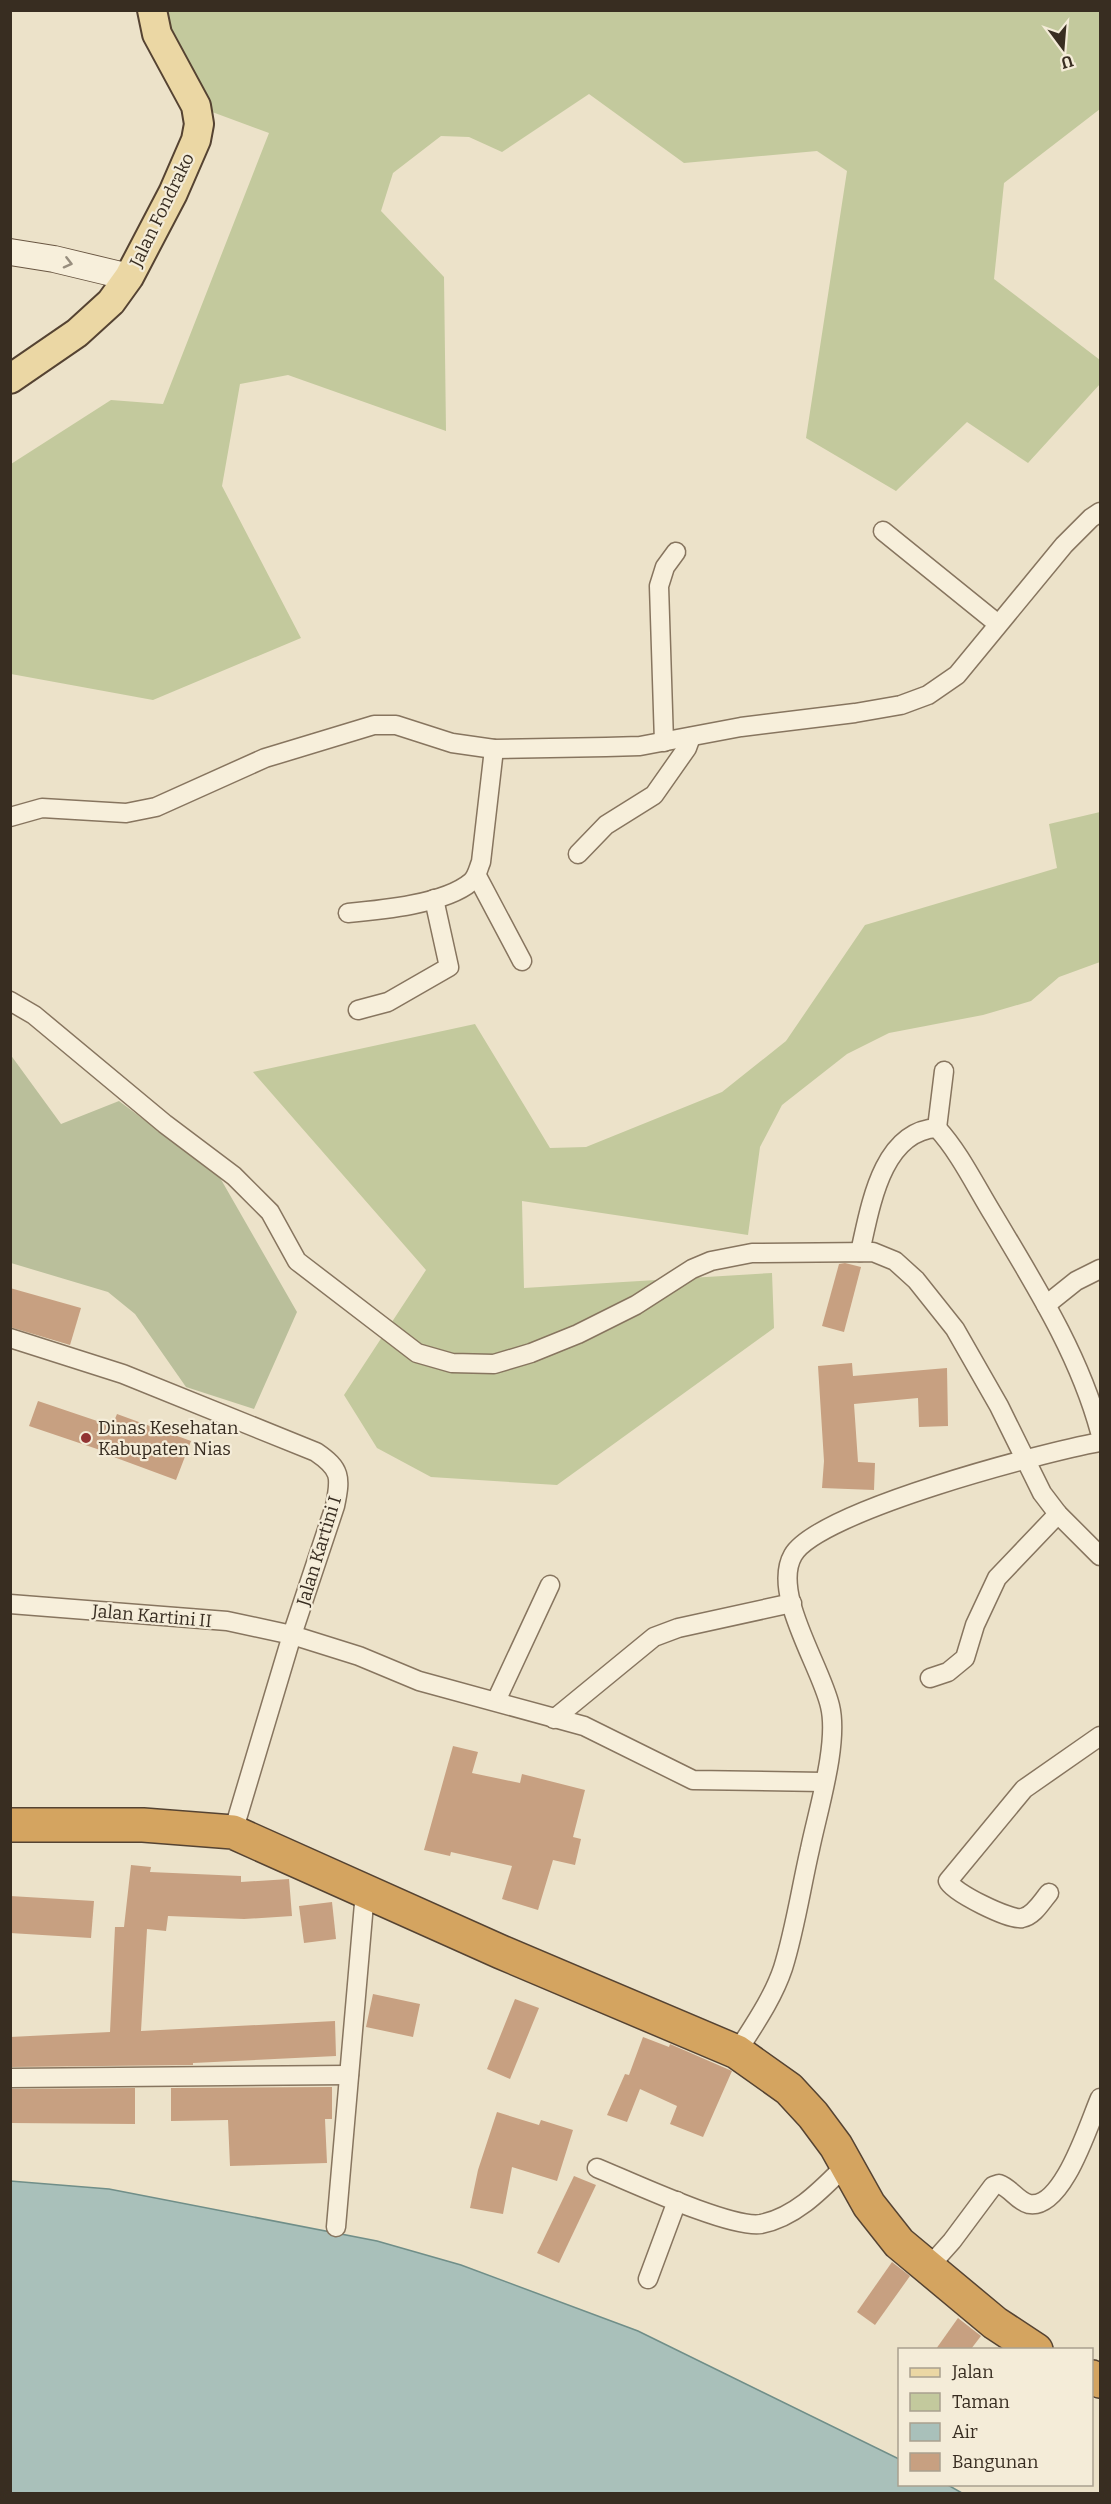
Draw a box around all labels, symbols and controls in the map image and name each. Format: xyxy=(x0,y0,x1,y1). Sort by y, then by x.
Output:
north arrow xyxy=(1033,18,1093,78)
text: U xyxy=(1059,51,1075,73)
street label: Jalan Fondrako xyxy=(124,149,199,271)
one-way arrow xyxy=(63,255,73,268)
place label: Dinas Kesehatan Kabupaten Nias xyxy=(98,1417,239,1460)
marker: Dinas Kesehatan Kabupaten Nias xyxy=(79,1431,93,1445)
street label: Jalan Kartini I xyxy=(292,1493,346,1609)
street label: Jalan Kartini II xyxy=(90,1600,213,1632)
legend xyxy=(898,2348,1093,2486)
text: Jalan xyxy=(951,2361,994,2383)
text: Taman xyxy=(952,2391,1010,2413)
text: Air xyxy=(952,2421,978,2443)
text: Bangunan xyxy=(952,2451,1039,2473)

